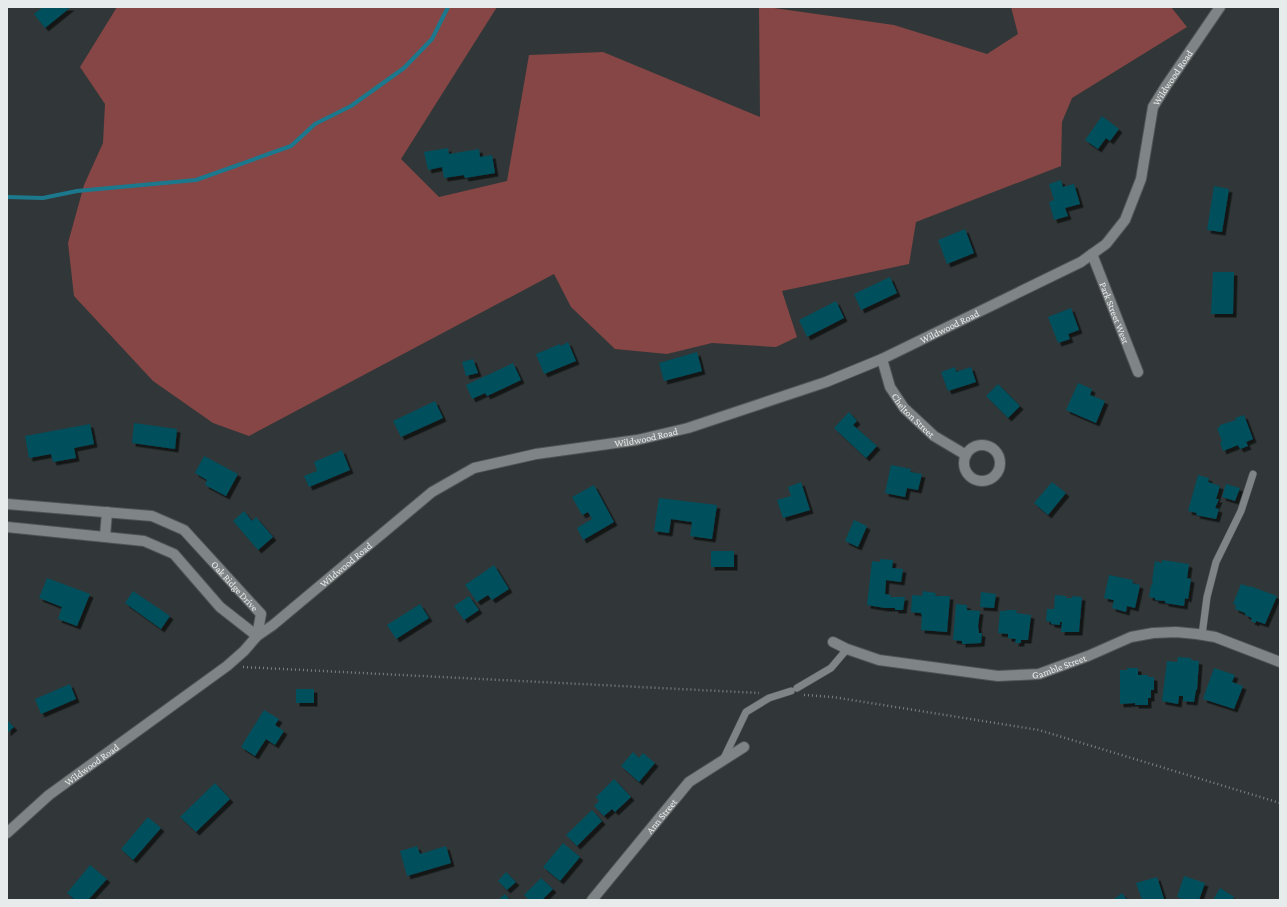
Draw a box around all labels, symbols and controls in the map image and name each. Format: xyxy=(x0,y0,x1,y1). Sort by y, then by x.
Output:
street label: Wildwood Road xyxy=(1150,47,1195,108)
street label: Park Street West xyxy=(1097,280,1132,346)
street label: Wildwood Road xyxy=(918,307,982,346)
street label: Chelton Street xyxy=(890,391,937,440)
street label: Wildwood Road xyxy=(614,425,679,449)
street label: Wildwood Road xyxy=(318,539,375,590)
street label: Oak Ridge Drive xyxy=(209,559,261,614)
street label: Gamble Street xyxy=(1032,652,1088,680)
street label: Wildwood Road xyxy=(62,741,122,788)
street label: Ann Street xyxy=(644,796,680,836)

